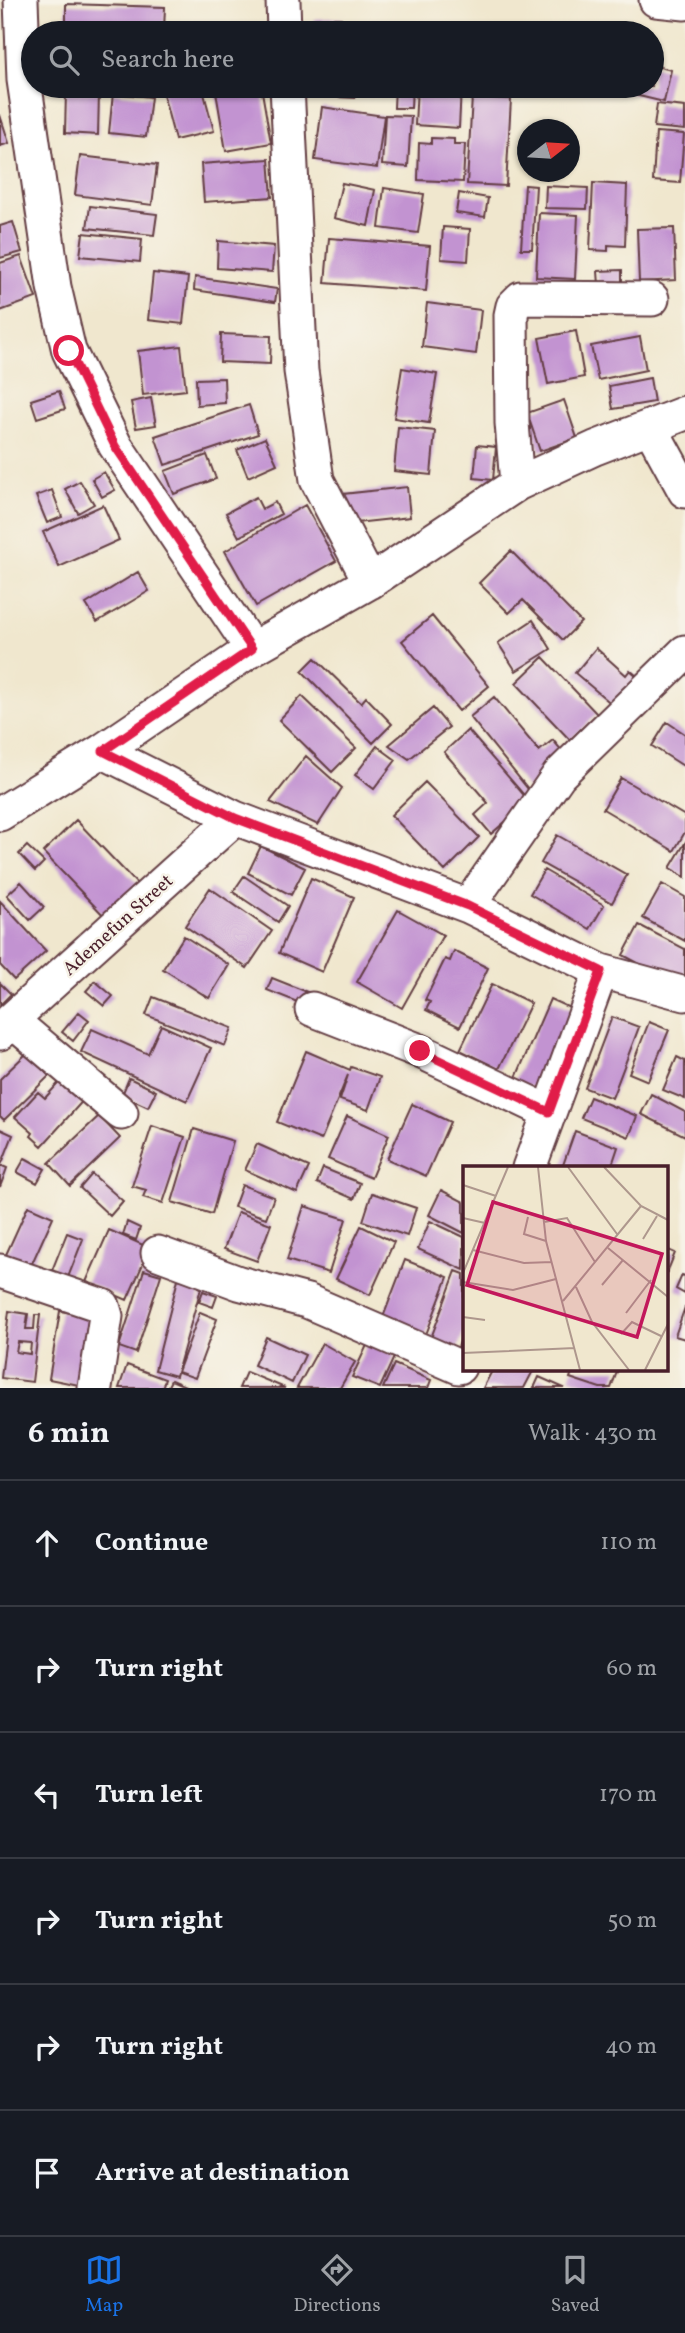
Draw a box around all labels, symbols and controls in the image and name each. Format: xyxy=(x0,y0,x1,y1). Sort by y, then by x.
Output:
search box xyxy=(21,21,664,98)
icon: search xyxy=(45,41,83,79)
text: Search here xyxy=(101,42,234,78)
north arrow xyxy=(517,119,580,182)
route start xyxy=(53,335,84,366)
street label: Ademefun Street xyxy=(57,869,180,982)
route end xyxy=(404,1035,435,1066)
inset map xyxy=(463,1166,668,1370)
text: 6 min xyxy=(28,1413,110,1455)
text: Walk · 430 m xyxy=(528,1418,657,1450)
icon: ahead xyxy=(28,1524,66,1562)
text: Continue xyxy=(95,1525,208,1561)
text: 110 m xyxy=(600,1527,657,1559)
icon: right xyxy=(28,1650,66,1688)
text: Turn right xyxy=(95,1651,223,1687)
text: 60 m xyxy=(607,1653,657,1685)
icon: left xyxy=(28,1776,66,1814)
text: Turn left xyxy=(95,1777,203,1813)
text: 170 m xyxy=(599,1779,657,1811)
icon: right xyxy=(28,1902,66,1940)
text: Turn right xyxy=(95,1903,223,1939)
text: 50 m xyxy=(608,1905,657,1937)
icon: right xyxy=(28,2028,66,2066)
text: Turn right xyxy=(95,2029,223,2065)
text: 40 m xyxy=(605,2031,657,2063)
icon: arrive xyxy=(28,2154,66,2192)
text: Arrive at destination xyxy=(95,2155,350,2191)
tab: Map xyxy=(85,2251,123,2319)
tab: Directions xyxy=(294,2251,381,2319)
tab: Saved xyxy=(551,2251,600,2319)

